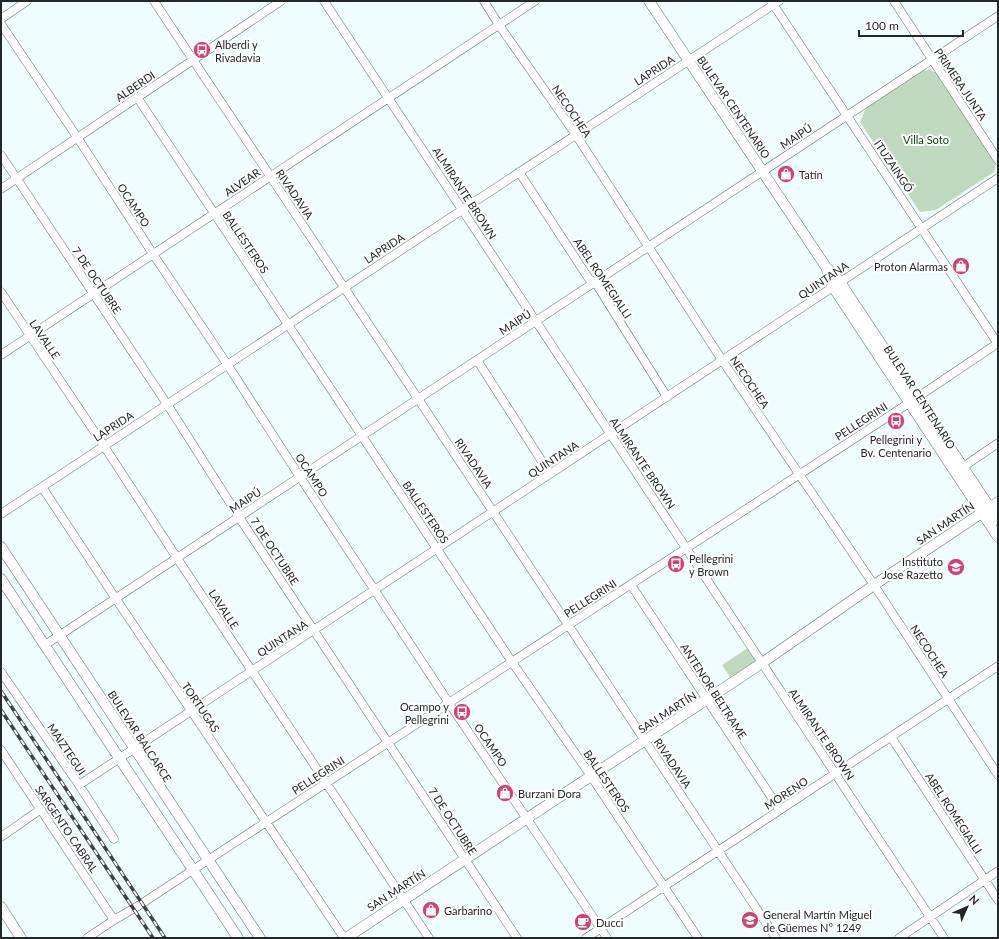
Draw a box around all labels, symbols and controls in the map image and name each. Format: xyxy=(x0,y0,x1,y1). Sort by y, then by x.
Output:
scale bar xyxy=(859,12,963,38)
text: 100 m xyxy=(865,18,899,33)
place label: Alberdi y Rivadavia xyxy=(215,38,261,64)
bus stop icon: Alberdi y Rivadavia xyxy=(192,40,212,60)
street label: PRIMERA JUNTA xyxy=(932,46,990,123)
street label: LAPRIDA xyxy=(631,52,677,88)
street label: BULEVAR CENTENARIO xyxy=(695,53,773,161)
street label: ALBERDI xyxy=(113,68,157,104)
street label: NECOCHEA xyxy=(550,82,595,140)
street label: MAIPÚ xyxy=(778,121,814,151)
park label: Villa Soto xyxy=(903,133,949,146)
street label: ITUZAINGÓ xyxy=(872,137,916,195)
street label: ALMIRANTE BROWN xyxy=(430,145,500,241)
shop icon: Tatín xyxy=(776,164,796,184)
street label: ALVEAR xyxy=(222,165,262,199)
street label: RIVADAVIA xyxy=(274,167,317,222)
place label: Tatín xyxy=(799,168,823,181)
street label: OCAMPO xyxy=(115,181,153,229)
street label: BALLESTEROS xyxy=(220,208,272,276)
street label: LAPRIDA xyxy=(361,230,407,266)
street label: ABEL ROMEGIALLI xyxy=(571,235,635,321)
street label: 7 DE OCTUBRE xyxy=(70,244,124,316)
shop icon: Proton Alarmas xyxy=(951,256,971,276)
street label: QUINTANA xyxy=(796,258,851,301)
place label: Proton Alarmas xyxy=(874,260,948,273)
street label: MAIPÚ xyxy=(497,307,533,337)
street label: LAVALLE xyxy=(27,317,63,361)
street label: BULEVAR CENTENARIO xyxy=(882,343,958,451)
street label: NECOCHEA xyxy=(728,353,773,411)
street label: PELLEGRINI xyxy=(832,399,890,443)
street label: LAPRIDA xyxy=(90,408,136,444)
bus stop icon: Pellegrini y Bv. Centenario xyxy=(886,411,906,431)
street label: ALMIRANTE BROWN xyxy=(608,415,678,511)
place label: Pellegrini y Bv. Centenario xyxy=(860,433,932,459)
street label: RIVADAVIA xyxy=(453,436,496,491)
street label: QUINTANA xyxy=(525,438,581,480)
street label: OCAMPO xyxy=(293,451,331,499)
street label: BALLESTEROS xyxy=(400,478,452,546)
street label: MAIPÚ xyxy=(227,485,263,515)
street label: SAN MARTÍN xyxy=(914,499,976,547)
street label: 7 DE OCTUBRE xyxy=(248,515,302,587)
place label: Pellegrini y Brown xyxy=(689,552,734,578)
bus stop icon: Pellegrini y Brown xyxy=(666,554,686,574)
place label: Instituto Jose Razetto xyxy=(882,555,943,581)
school or university icon: Instituto Jose Razetto xyxy=(946,557,966,577)
street label: PELLEGRINI xyxy=(561,576,619,620)
street label: LAVALLE xyxy=(206,587,242,631)
street label: QUINTANA xyxy=(254,617,310,659)
street label: NECOCHEA xyxy=(908,622,952,680)
street label: ANTENOR BELTRAME xyxy=(678,641,750,741)
street label: TORTUGAS xyxy=(180,680,222,735)
street label: ALMIRANTE BROWN xyxy=(787,686,857,782)
street label: BULEVAR BALCARCE xyxy=(106,688,174,784)
street label: SAN MARTÍN xyxy=(635,688,699,736)
place label: Ocampo y Pellegrini xyxy=(400,700,449,726)
bus stop icon: Ocampo y Pellegrini xyxy=(452,702,472,722)
street label: MAIZTEGUI xyxy=(45,721,89,777)
street label: OCAMPO xyxy=(472,721,510,769)
street label: RIVADAVIA xyxy=(652,736,695,791)
street label: BALLESTEROS xyxy=(581,747,633,815)
street label: PELLEGRINI xyxy=(289,753,347,797)
street label: ABEL ROMEGIALLI xyxy=(923,770,985,856)
street label: MORENO xyxy=(762,774,810,812)
street label: SARGENTO CABRAL xyxy=(33,783,101,875)
shop icon: Burzani Dora xyxy=(495,783,515,803)
street label: 7 DE OCTUBRE xyxy=(426,785,480,857)
place label: Burzani Dora xyxy=(518,787,581,800)
street label: SAN MARTÍN xyxy=(364,866,428,914)
north arrow xyxy=(947,887,987,927)
text: N xyxy=(967,892,982,907)
shop icon: Garbarino xyxy=(421,900,441,920)
place label: Garbarino xyxy=(444,904,492,917)
place label: General Martín Miguel de Güemes N° 1249 xyxy=(763,908,872,934)
school or university icon: General Martín Miguel de Güemes N° 1249 xyxy=(740,910,760,930)
cafe icon: Ducci xyxy=(573,912,593,932)
place label: Ducci xyxy=(596,916,624,929)

